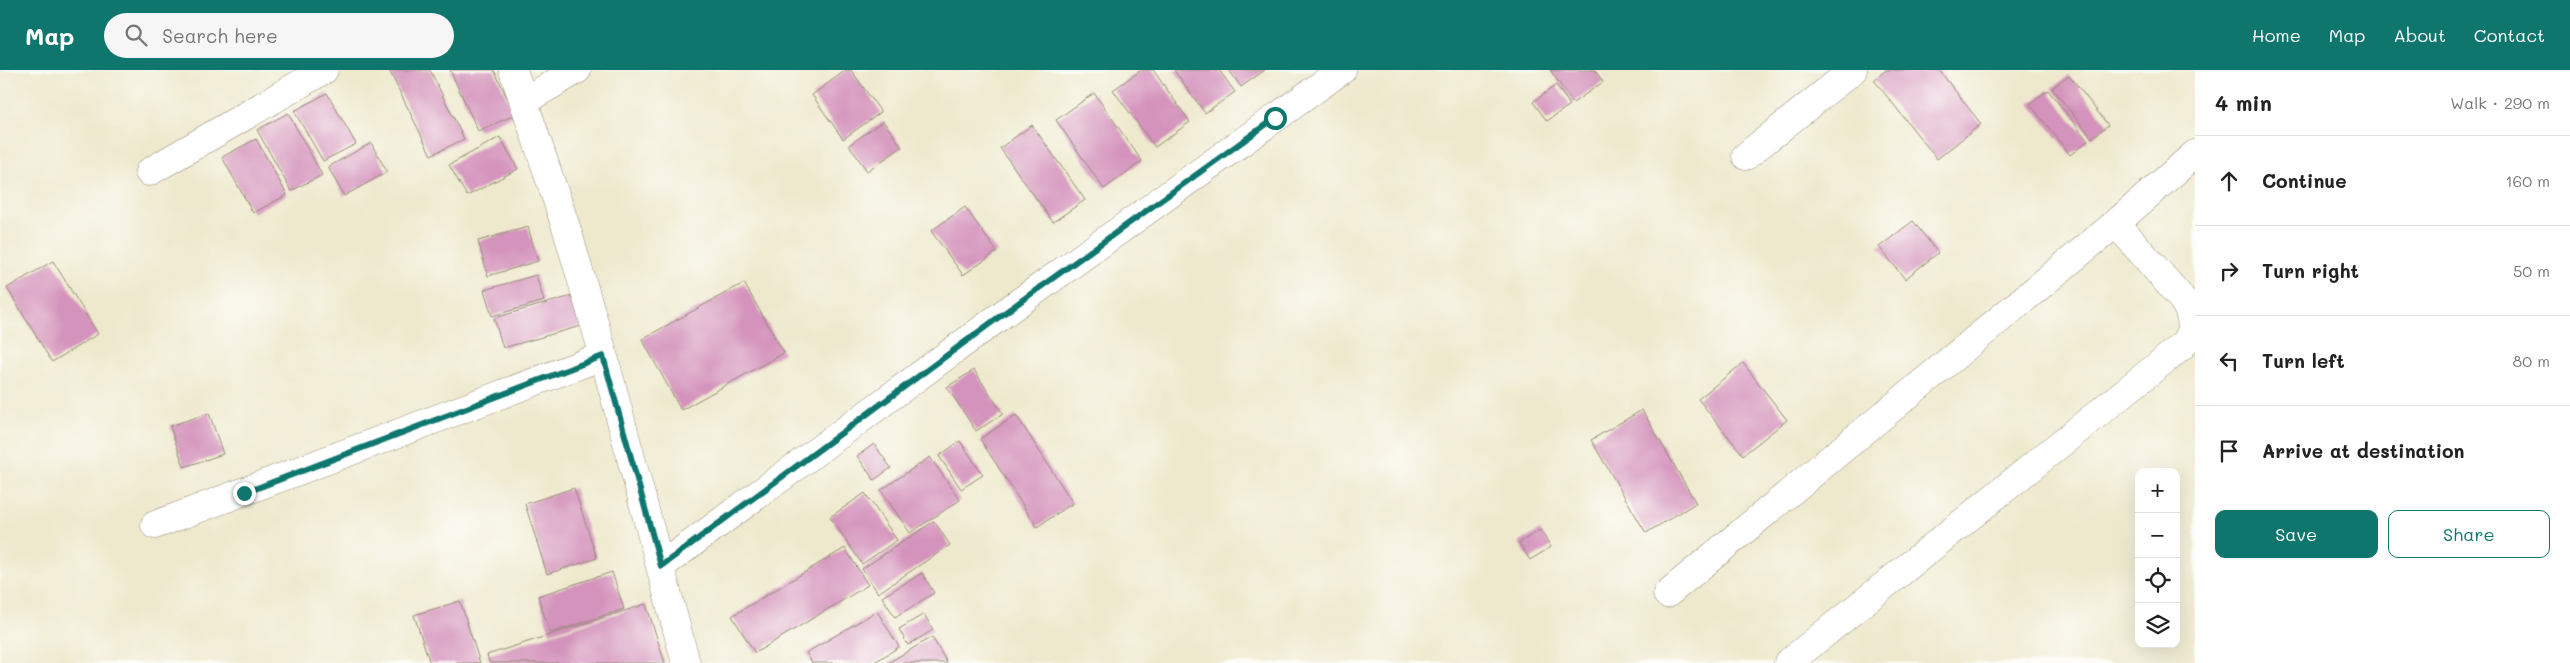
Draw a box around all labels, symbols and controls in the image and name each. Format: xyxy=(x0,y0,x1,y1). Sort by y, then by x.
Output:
search box xyxy=(104,13,454,58)
text: Map xyxy=(25,20,74,51)
icon: search xyxy=(122,21,150,49)
text: Search here xyxy=(162,23,278,48)
text: Home xyxy=(2252,23,2301,47)
text: Map xyxy=(2329,23,2365,47)
text: About xyxy=(2393,23,2446,47)
text: Contact xyxy=(2474,23,2545,47)
text: 4 min xyxy=(2215,89,2272,116)
text: Walk · 290 m xyxy=(2450,92,2550,113)
route start xyxy=(1264,107,1287,130)
icon: ahead xyxy=(2215,167,2243,195)
text: Continue xyxy=(2262,168,2347,193)
text: 160 m xyxy=(2505,170,2550,191)
icon: right xyxy=(2215,257,2243,285)
text: Turn right xyxy=(2262,258,2359,283)
text: 50 m xyxy=(2513,260,2550,281)
icon: left xyxy=(2215,347,2243,375)
text: Turn left xyxy=(2262,348,2345,373)
text: 80 m xyxy=(2513,350,2550,371)
icon: arrive xyxy=(2215,437,2243,465)
text: Arrive at destination xyxy=(2262,438,2465,463)
map controls xyxy=(2135,468,2180,648)
button: + xyxy=(2135,468,2180,513)
route end xyxy=(233,482,256,505)
button: Save xyxy=(2215,510,2378,558)
button: Share xyxy=(2388,510,2550,558)
button: − xyxy=(2135,513,2180,558)
button: locate xyxy=(2135,558,2180,603)
button: layers xyxy=(2135,603,2180,648)

